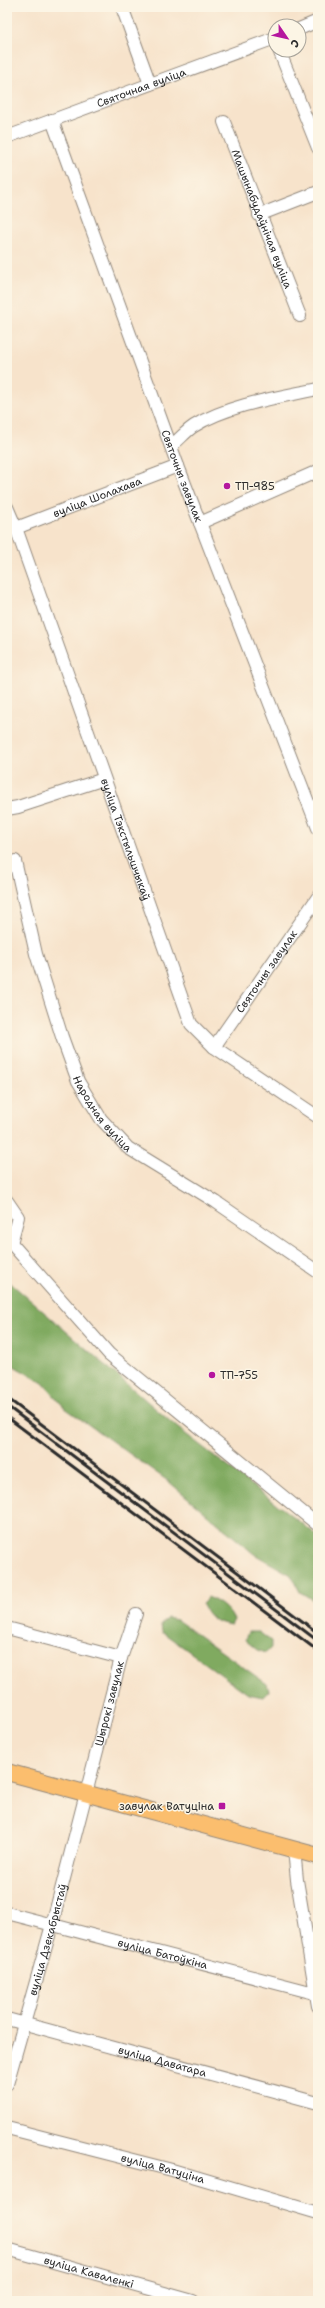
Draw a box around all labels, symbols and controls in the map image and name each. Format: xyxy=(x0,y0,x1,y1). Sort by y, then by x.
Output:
north arrow xyxy=(267,18,307,58)
text: С xyxy=(287,36,303,51)
street label: Святочная вуліца xyxy=(94,64,188,111)
street label: Машынабудаўнічая вуліца xyxy=(228,147,296,291)
street label: Святочны завулак xyxy=(158,428,207,524)
street label: вуліца Шолахава xyxy=(51,473,144,521)
place label: ТП-985 xyxy=(235,479,275,494)
marker: ТП-985 xyxy=(222,481,232,491)
street label: вуліца Тэкстыльшчыкаў xyxy=(97,776,154,902)
street label: Святочны завулак xyxy=(232,927,300,1016)
street label: Народная вуліца xyxy=(69,1074,136,1155)
place label: ТП-755 xyxy=(220,1368,258,1383)
marker: ТП-755 xyxy=(207,1370,217,1380)
street label: Шырокі завулак xyxy=(91,1659,127,1748)
place label: завулак Ватуціна xyxy=(119,1799,214,1814)
marker: завулак Ватуціна xyxy=(217,1801,227,1811)
street label: вуліца Дзекабрыстаў xyxy=(25,1882,70,1997)
street label: вуліца Батоўкіна xyxy=(116,1935,210,1973)
street label: вуліца Даватара xyxy=(117,2042,208,2080)
street label: вуліца Ватуціна xyxy=(119,2150,207,2187)
street label: вуліца Каваленкі xyxy=(42,2252,136,2292)

